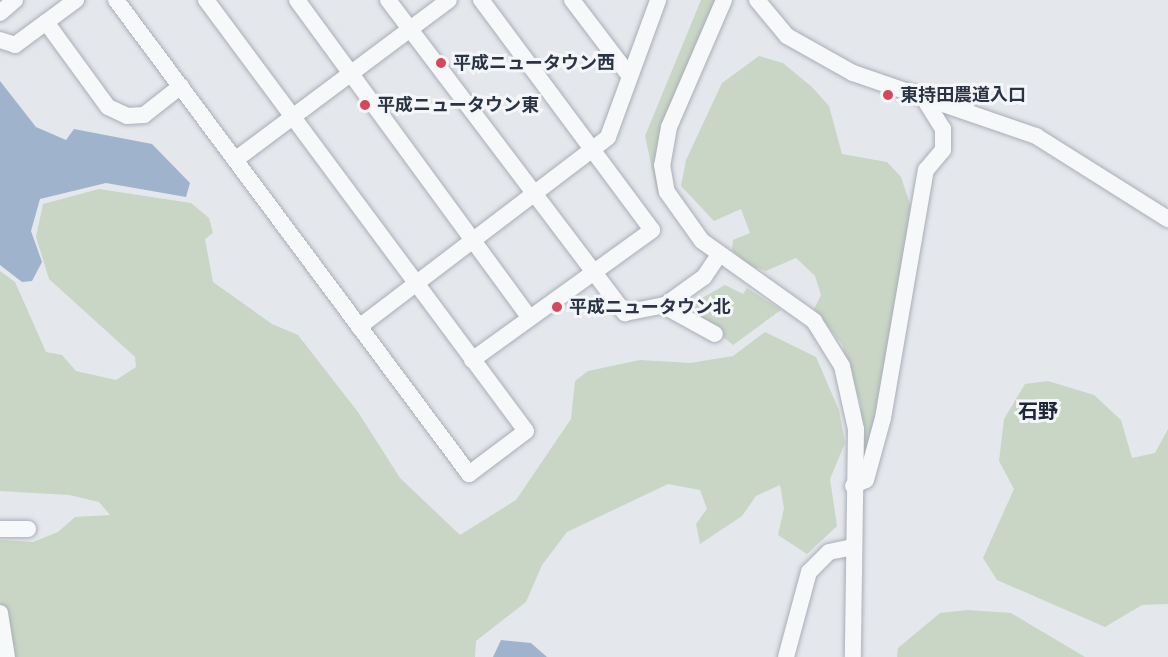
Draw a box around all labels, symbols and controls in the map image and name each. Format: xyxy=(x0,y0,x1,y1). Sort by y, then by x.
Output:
place label: 平成ニュータウン西 xyxy=(453,52,615,74)
marker: 平成ニュータウン西 xyxy=(434,56,448,70)
place label: 東持田農道入口 xyxy=(900,84,1026,106)
marker: 東持田農道入口 xyxy=(881,88,895,102)
place label: 平成ニュータウン東 xyxy=(377,94,539,116)
marker: 平成ニュータウン東 xyxy=(358,98,372,112)
place label: 平成ニュータウン北 xyxy=(569,296,731,318)
marker: 平成ニュータウン北 xyxy=(550,300,564,314)
district label: 石野 xyxy=(1018,399,1058,423)

